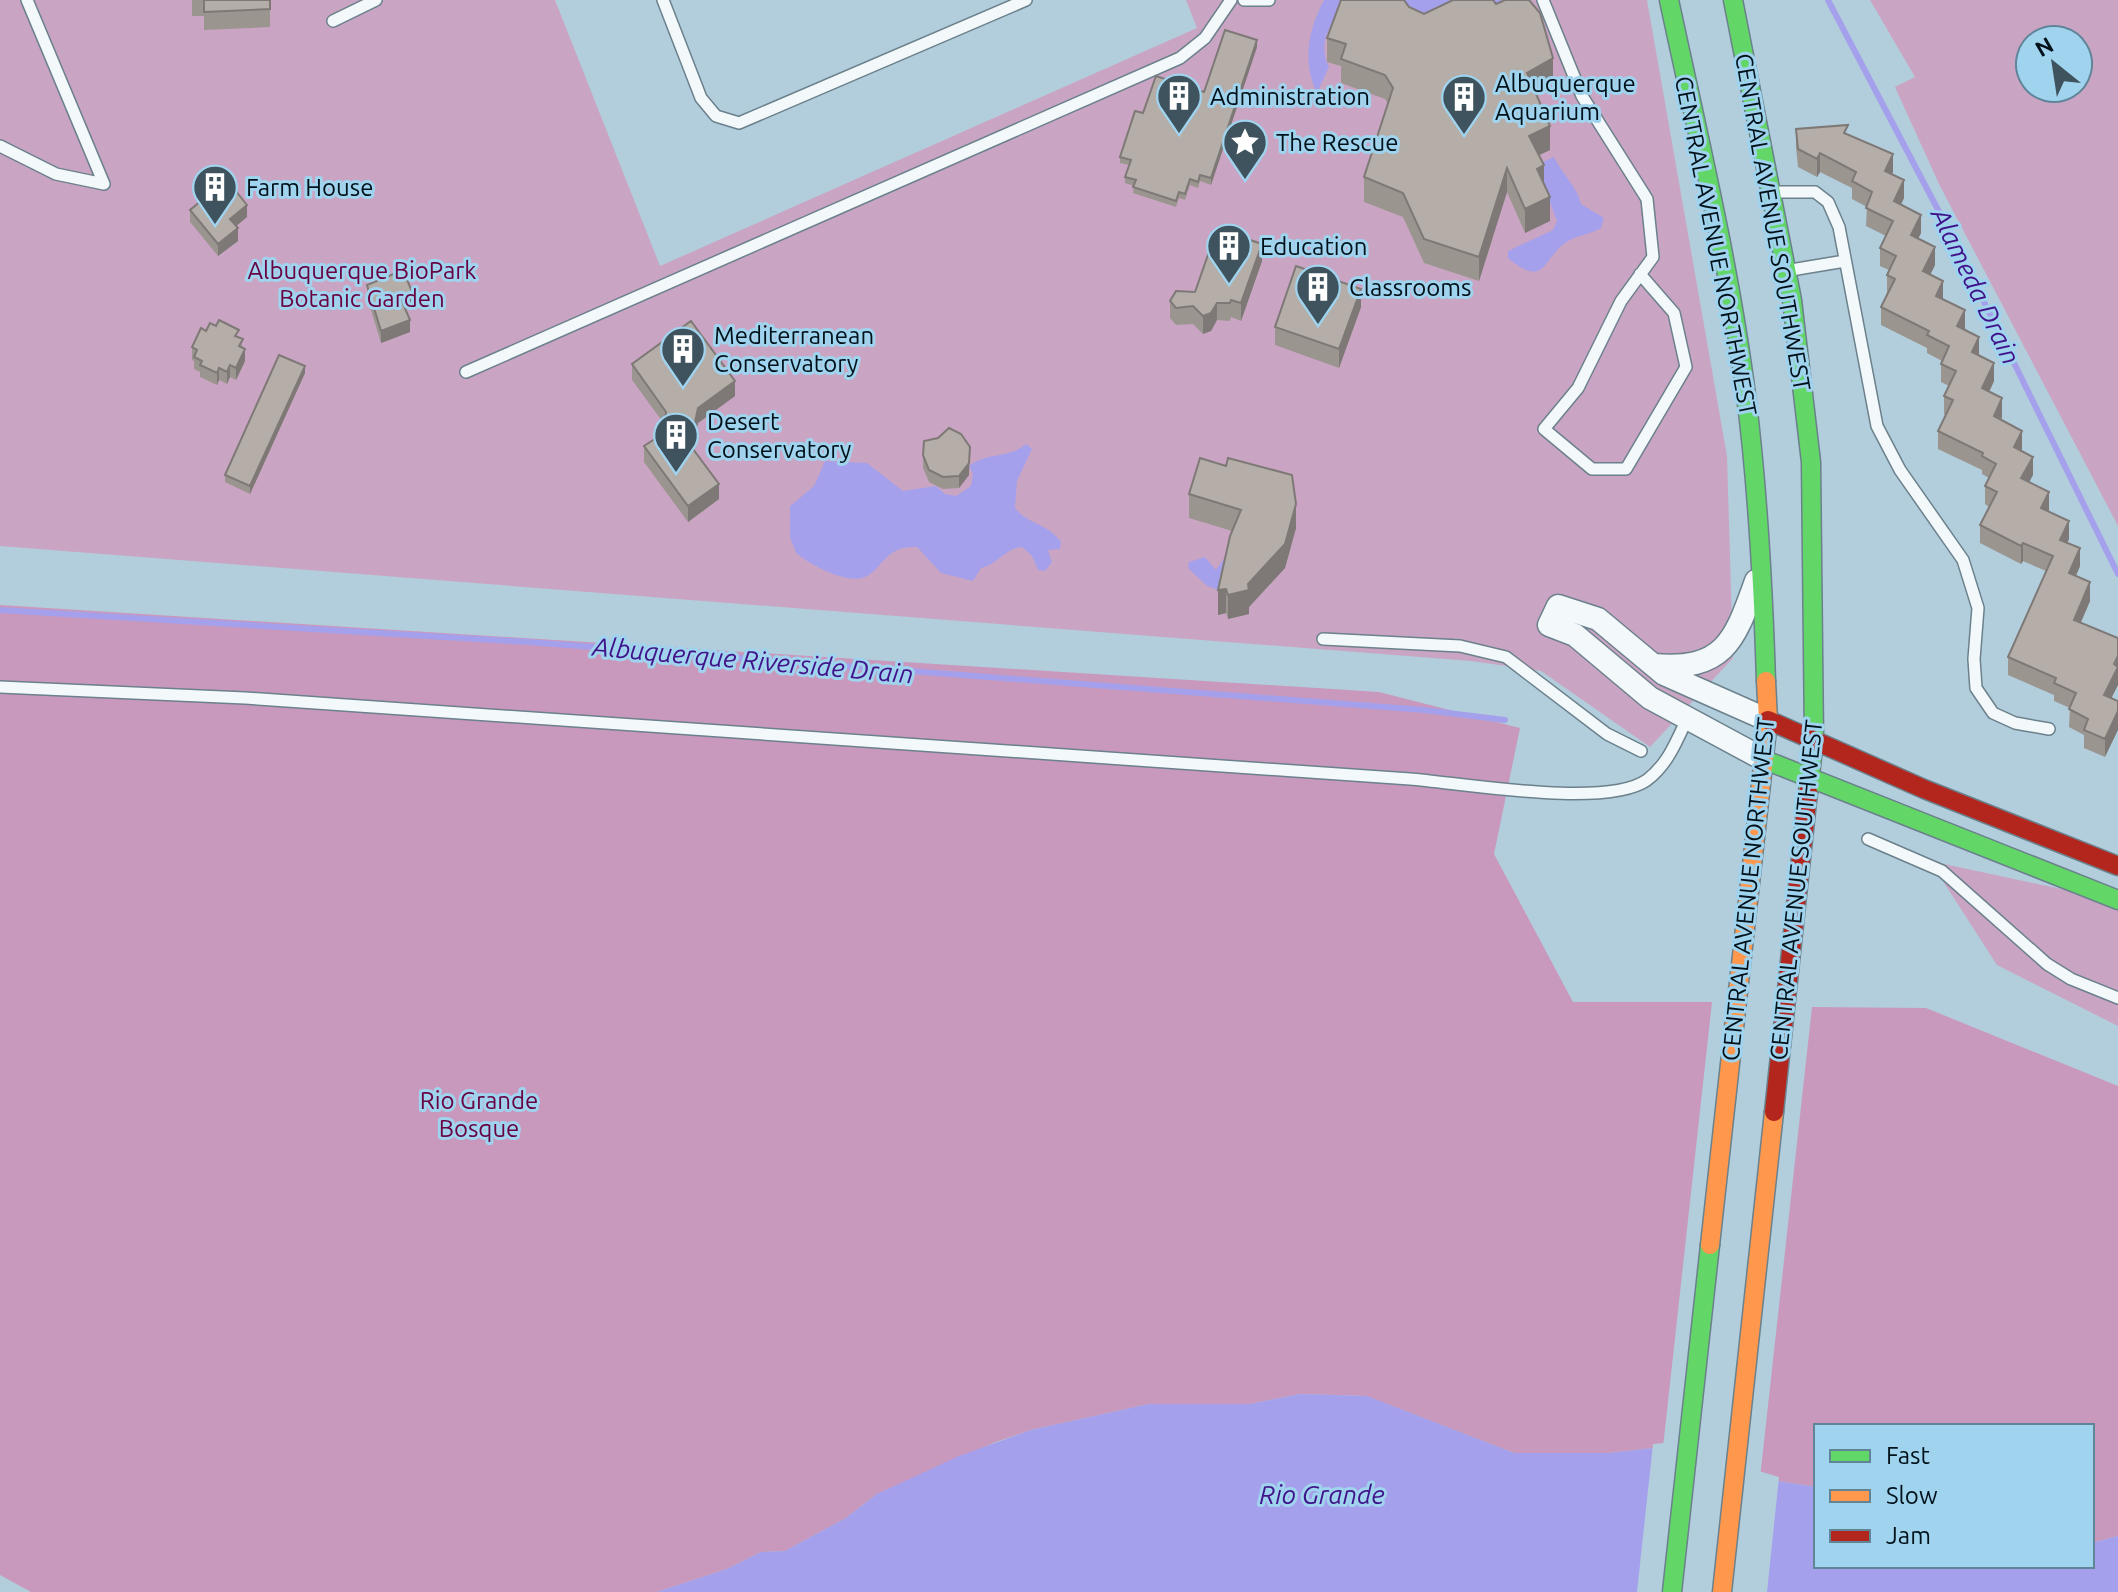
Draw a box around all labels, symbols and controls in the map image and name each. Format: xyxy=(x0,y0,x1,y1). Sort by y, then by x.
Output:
north arrow xyxy=(2014,24,2094,104)
text: N xyxy=(2030,31,2057,61)
street label: CENTRAL AVENUE SOUTHWEST xyxy=(1730,51,1816,393)
place label: Albuquerque Aquarium xyxy=(1495,70,1636,125)
building icon: Administration xyxy=(1155,72,1203,135)
building icon: Albuquerque Aquarium xyxy=(1440,73,1488,136)
street label: CENTRAL AVENUE NORTHWEST xyxy=(1670,74,1762,418)
place label: Administration xyxy=(1210,83,1370,110)
place icon: The Rescue xyxy=(1221,118,1269,181)
place label: The Rescue xyxy=(1276,129,1398,156)
building icon: Farm House xyxy=(191,163,239,226)
place label: Farm House xyxy=(246,174,374,201)
water label: Alameda Drain xyxy=(1925,202,2026,369)
building icon: Education xyxy=(1205,222,1253,285)
place label: Education xyxy=(1260,233,1367,260)
park label: Albuquerque BioPark Botanic Garden xyxy=(248,257,476,312)
building icon: Classrooms xyxy=(1294,263,1342,326)
place label: Classrooms xyxy=(1349,274,1472,301)
place label: Mediterranean Conservatory xyxy=(714,322,874,377)
building icon: Mediterranean Conservatory xyxy=(659,325,707,388)
place label: Desert Conservatory xyxy=(707,408,852,463)
building icon: Desert Conservatory xyxy=(652,411,700,474)
water label: Albuquerque Riverside Drain xyxy=(589,631,915,688)
street label: CENTRAL AVENUE NORTHWEST xyxy=(1717,716,1779,1062)
street label: CENTRAL AVENUE SOUTHWEST xyxy=(1765,718,1827,1062)
park label: Rio Grande Bosque xyxy=(420,1087,538,1142)
legend xyxy=(1814,1424,2094,1568)
text: Fast xyxy=(1886,1442,1930,1469)
water label: Rio Grande xyxy=(1259,1480,1385,1509)
text: Slow xyxy=(1886,1482,1938,1509)
text: Jam xyxy=(1886,1522,1931,1549)

